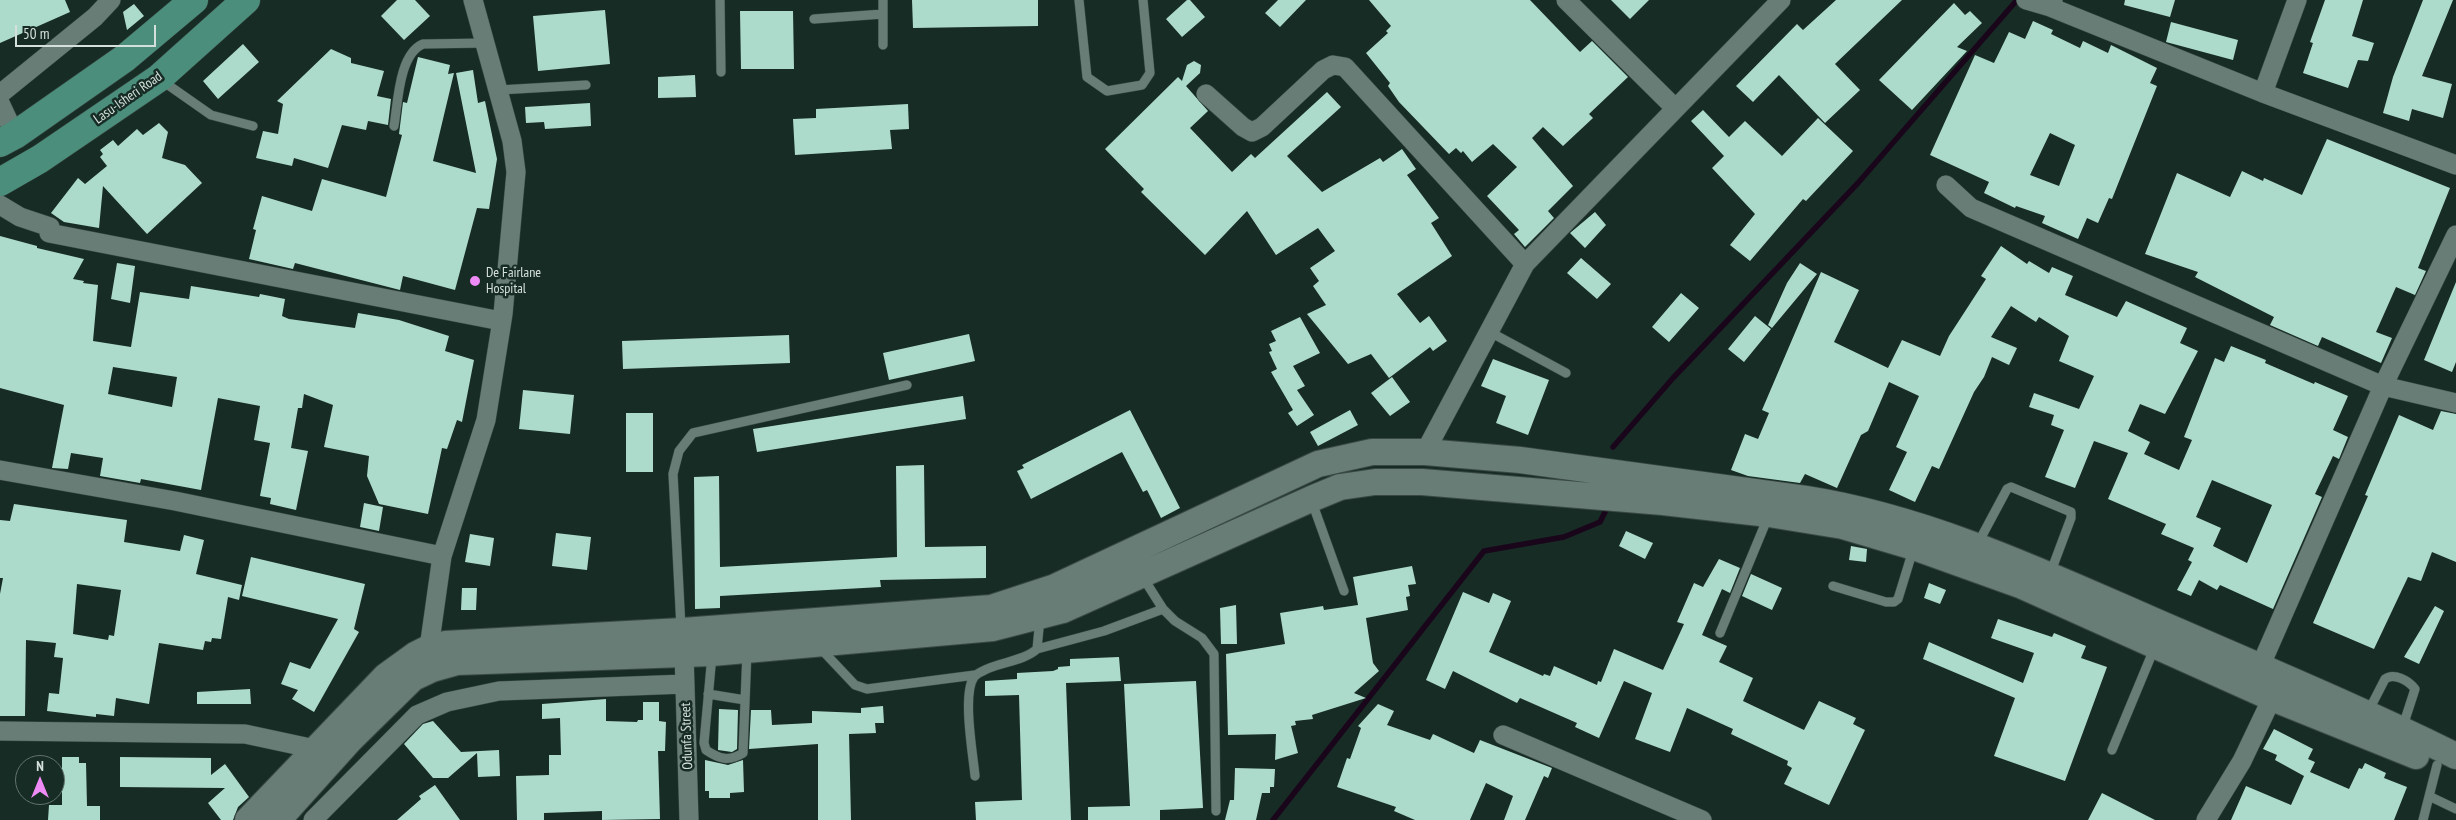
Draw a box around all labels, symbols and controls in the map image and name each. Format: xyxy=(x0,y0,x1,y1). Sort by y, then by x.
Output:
scale bar xyxy=(18,15,159,47)
text: 50 m xyxy=(23,24,49,43)
street label: Lasu-Isheri Road xyxy=(91,68,165,128)
place label: De Fairlane Hospital xyxy=(486,265,541,298)
marker: De Fairlane Hospital xyxy=(468,274,482,288)
street label: Odunfa Street xyxy=(677,702,697,770)
north arrow xyxy=(15,755,65,805)
text: N xyxy=(36,757,44,775)

